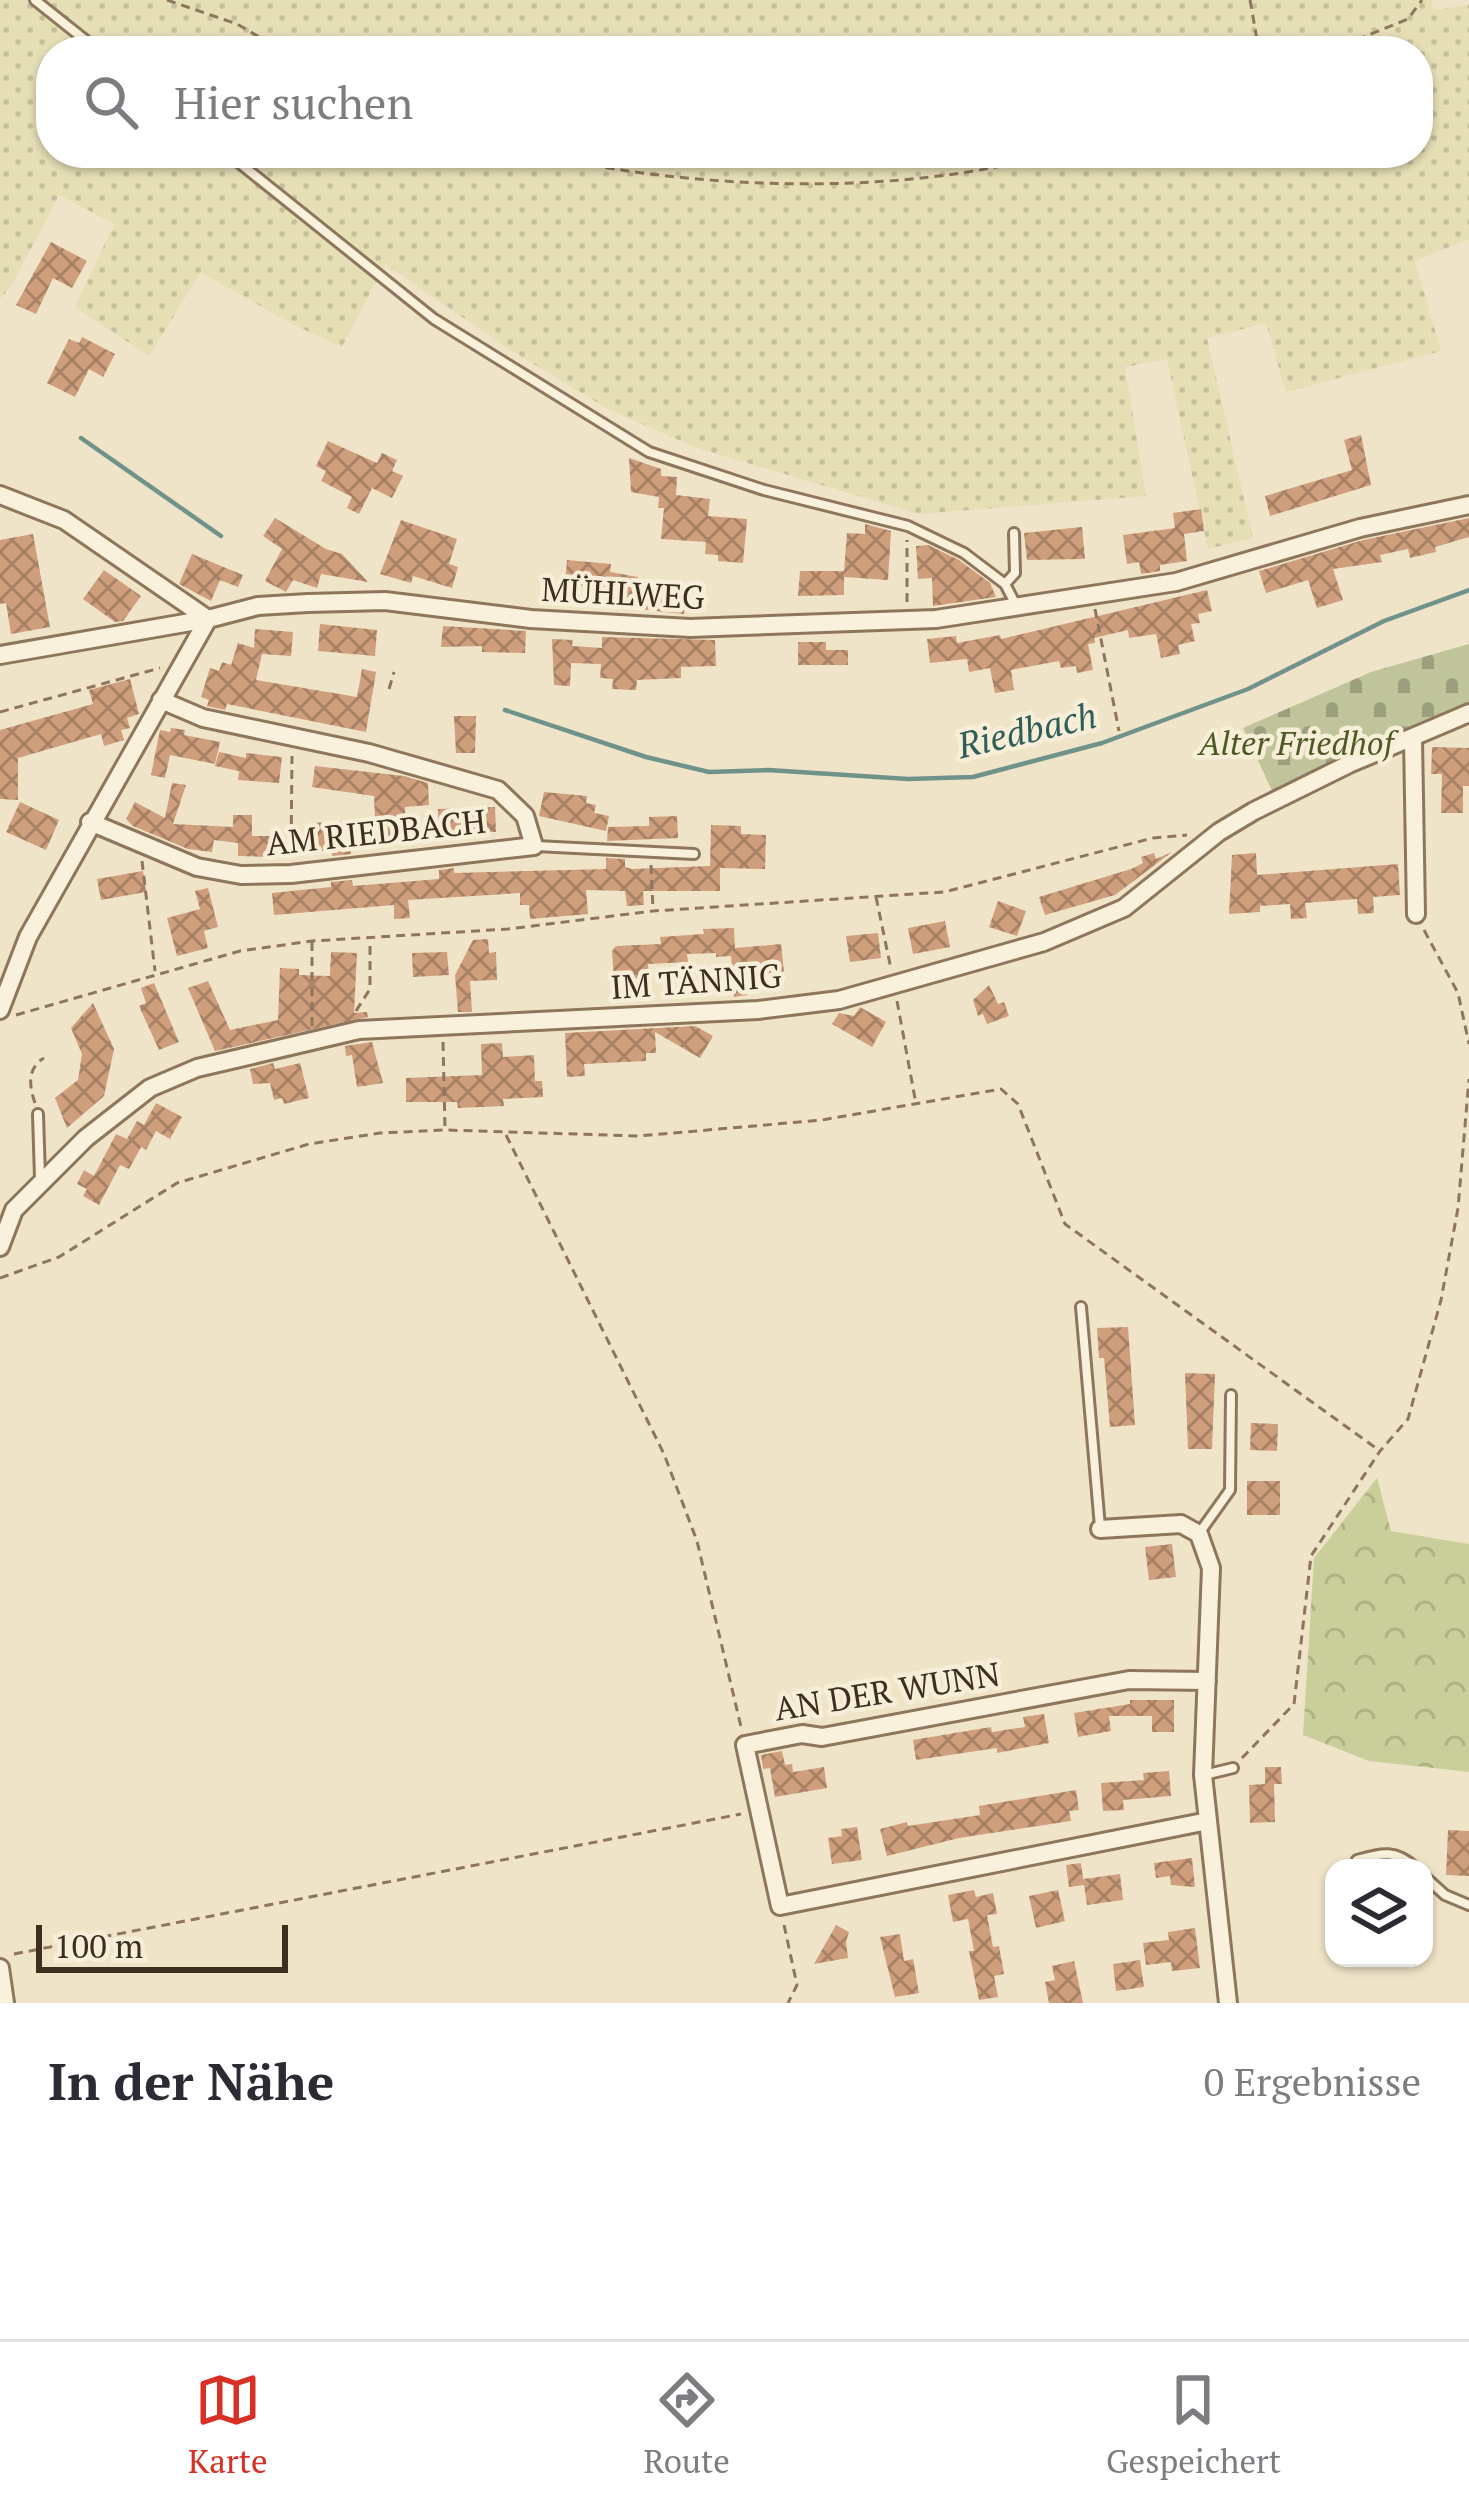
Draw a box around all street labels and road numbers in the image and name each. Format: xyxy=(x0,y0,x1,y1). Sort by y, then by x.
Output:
street label: MÜHLWEG xyxy=(540,567,706,618)
street label: AM RIEDBACH xyxy=(264,799,488,864)
street label: IM TÄNNIG xyxy=(609,953,783,1008)
street label: AN DER WUNN xyxy=(771,1651,1003,1730)

